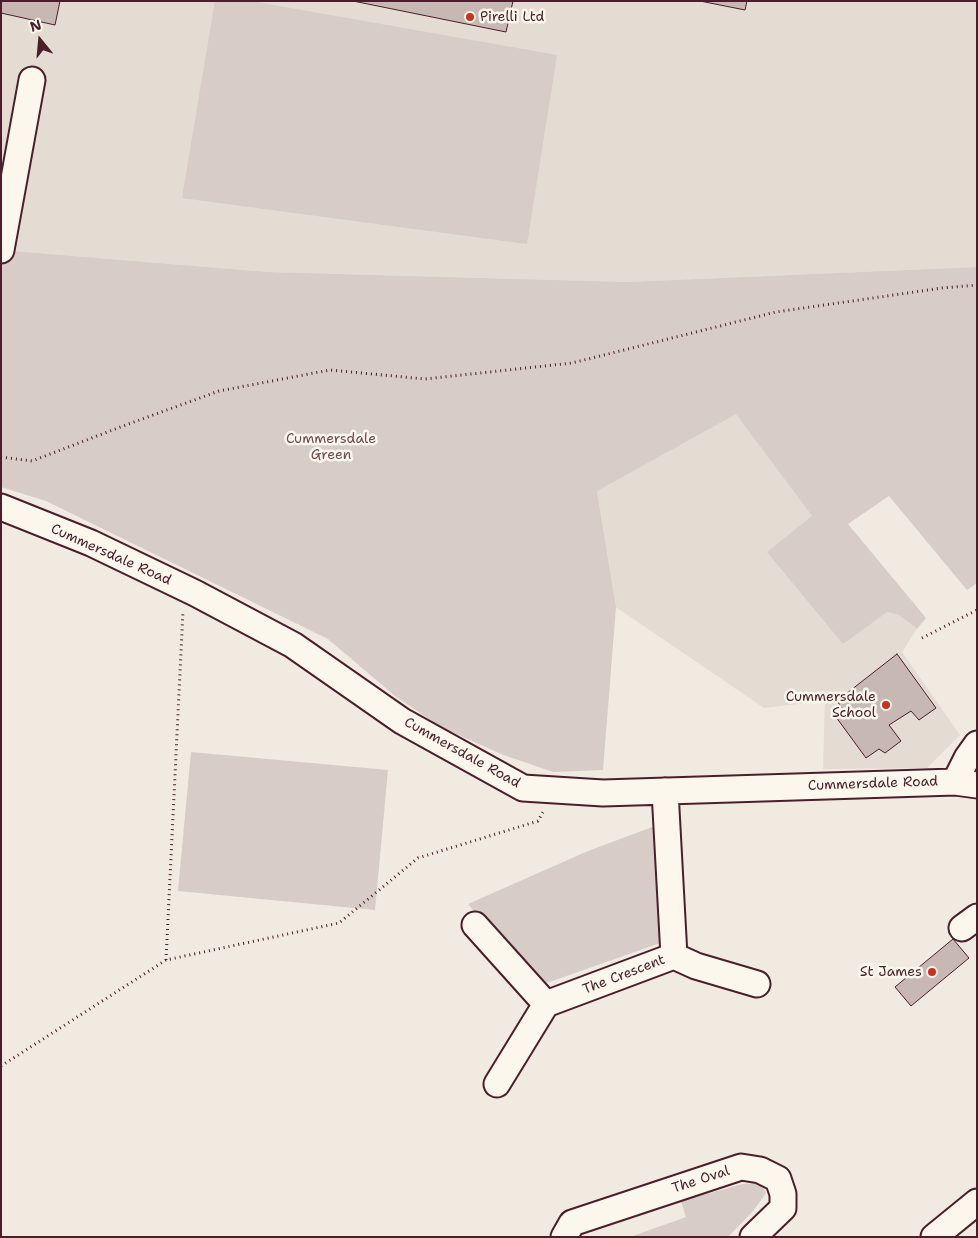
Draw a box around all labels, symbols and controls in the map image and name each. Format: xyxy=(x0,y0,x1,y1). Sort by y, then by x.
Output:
place label: Pirelli Ltd xyxy=(480,9,544,25)
marker: Pirelli Ltd xyxy=(464,11,476,23)
north arrow xyxy=(15,15,65,65)
text: N xyxy=(28,15,44,36)
park label: Cummersdale Green xyxy=(286,431,376,464)
street label: Cummersdale Road xyxy=(48,521,174,589)
place label: Cummersdale School xyxy=(786,689,876,722)
marker: Cummersdale School xyxy=(880,699,892,711)
street label: Cummersdale Road xyxy=(401,714,523,792)
street label: Cummersdale Road xyxy=(808,773,938,795)
street label: The Crescent xyxy=(580,952,668,998)
place label: St James xyxy=(860,964,922,980)
marker: St James xyxy=(926,966,938,978)
street label: The Oval xyxy=(670,1163,732,1197)

